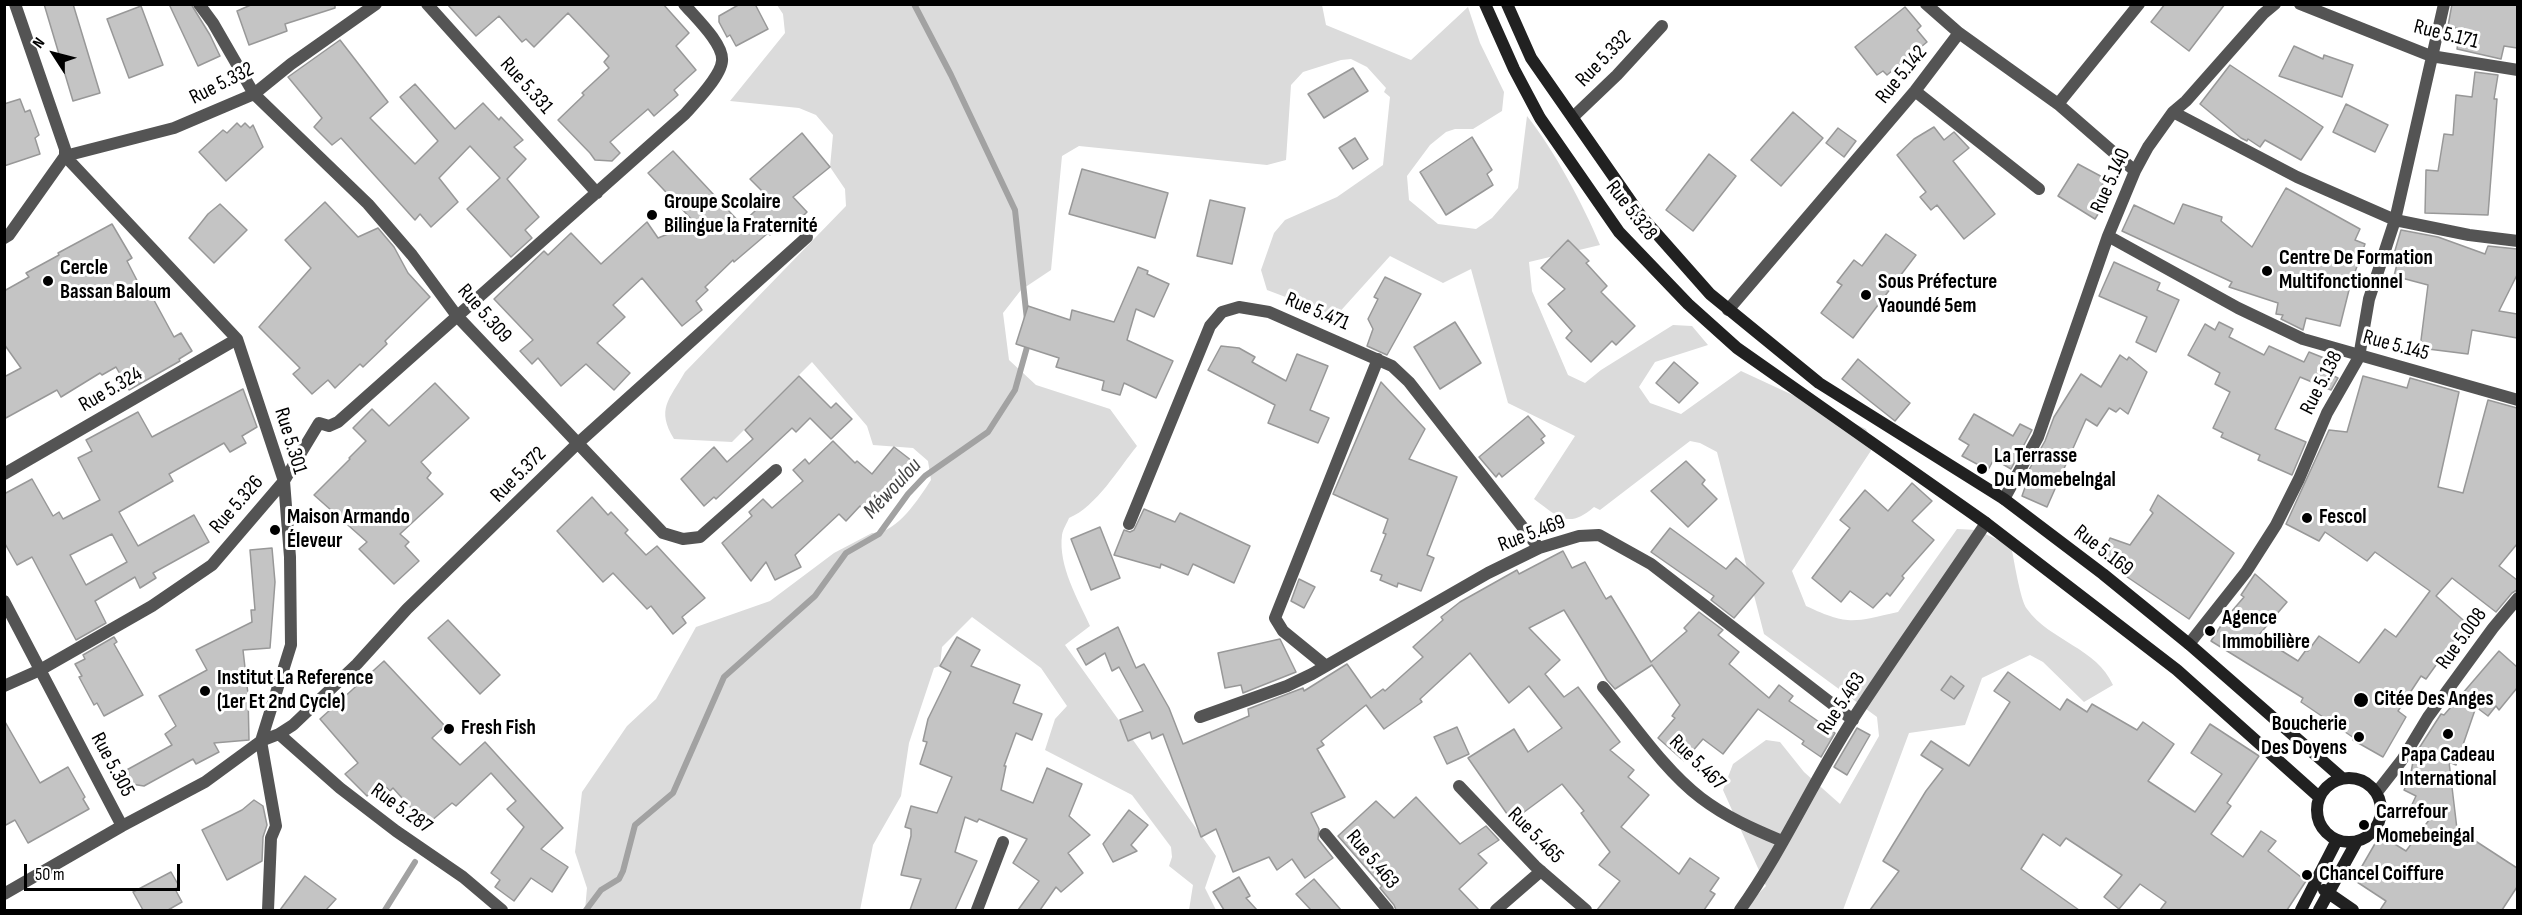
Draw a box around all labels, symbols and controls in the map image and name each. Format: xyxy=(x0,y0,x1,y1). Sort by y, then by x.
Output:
street label: Rue 5.171 xyxy=(2411,15,2481,55)
north arrow xyxy=(24,24,84,84)
street label: Rue 5.332 xyxy=(1571,25,1637,93)
text: N xyxy=(29,34,49,52)
street label: Rue 5.142 xyxy=(1871,41,1933,109)
street label: Rue 5.331 xyxy=(494,52,558,120)
street label: Rue 5.332 xyxy=(186,57,258,111)
street label: Rue 5.140 xyxy=(2086,145,2136,217)
street label: Rue 5.328 xyxy=(1600,176,1662,246)
place label: Groupe Scolaire Bilingue la Fraternité xyxy=(664,190,818,240)
marker: Groupe Scolaire Bilingue la Fraternité xyxy=(645,208,659,222)
place label: Centre De Formation Multifonctionnel xyxy=(2279,246,2433,296)
place label: Cercle Bassan Baloum xyxy=(60,256,171,306)
marker: Centre De Formation Multifonctionnel xyxy=(2260,264,2274,278)
place label: Sous Préfecture Yaoundé 5em xyxy=(1878,270,1997,320)
marker: Cercle Bassan Baloum xyxy=(41,274,55,288)
street label: Rue 5.309 xyxy=(452,279,516,349)
street label: Rue 5.471 xyxy=(1281,287,1353,337)
marker: Sous Préfecture Yaoundé 5em xyxy=(1859,288,1873,302)
street label: Rue 5.145 xyxy=(2360,325,2432,367)
street label: Rue 5.138 xyxy=(2295,347,2349,419)
street label: Rue 5.324 xyxy=(75,362,147,418)
street label: Rue 5.301 xyxy=(268,405,312,477)
street label: Rue 5.372 xyxy=(486,442,552,508)
place label: La Terrasse Du Momebelngal xyxy=(1994,444,2116,494)
water label: Méwoulou xyxy=(858,453,928,525)
marker: La Terrasse Du Momebelngal xyxy=(1975,462,1989,476)
street label: Rue 5.326 xyxy=(205,471,269,539)
place label: Maison Armando Éleveur xyxy=(287,505,410,555)
place label: Fescol xyxy=(2319,505,2367,531)
street label: Rue 5.469 xyxy=(1495,510,1569,558)
marker: Fescol xyxy=(2300,511,2314,525)
street label: Rue 5.169 xyxy=(2068,520,2138,582)
marker: Maison Armando Éleveur xyxy=(268,523,282,537)
street label: Rue 5.008 xyxy=(2431,603,2493,675)
place label: Agence Immobilière xyxy=(2222,606,2310,656)
marker: Agence Immobilière xyxy=(2203,624,2217,638)
place label: Institut La Reference (1er Et 2nd Cycle) xyxy=(217,666,373,716)
street label: Rue 5.463 xyxy=(1813,668,1871,740)
marker: Institut La Reference (1er Et 2nd Cycle) xyxy=(198,684,212,698)
place label: Citée Des Anges xyxy=(2374,687,2494,713)
marker: Citée Des Anges xyxy=(2352,691,2370,709)
place label: Boucherie Des Doyens xyxy=(2261,712,2347,762)
place label: Fresh Fish xyxy=(461,716,536,742)
marker: Fresh Fish xyxy=(442,722,456,736)
marker: Papa Cadeau International xyxy=(2441,727,2455,741)
street label: Rue 5.305 xyxy=(85,729,139,801)
street label: Rue 5.467 xyxy=(1663,730,1731,796)
marker: Boucherie Des Doyens xyxy=(2352,730,2366,744)
place label: Papa Cadeau International xyxy=(2400,743,2496,793)
street label: Rue 5.287 xyxy=(365,778,437,840)
place label: Carrefour Momebeingal xyxy=(2376,800,2474,850)
street label: Rue 5.465 xyxy=(1502,803,1568,869)
marker: Carrefour Momebeingal xyxy=(2357,818,2371,832)
street label: Rue 5.463 xyxy=(1340,825,1404,895)
scale bar xyxy=(27,852,183,890)
place label: Chancel Coiffure xyxy=(2319,862,2444,888)
text: 50 m xyxy=(35,864,65,885)
marker: Chancel Coiffure xyxy=(2300,868,2314,882)

